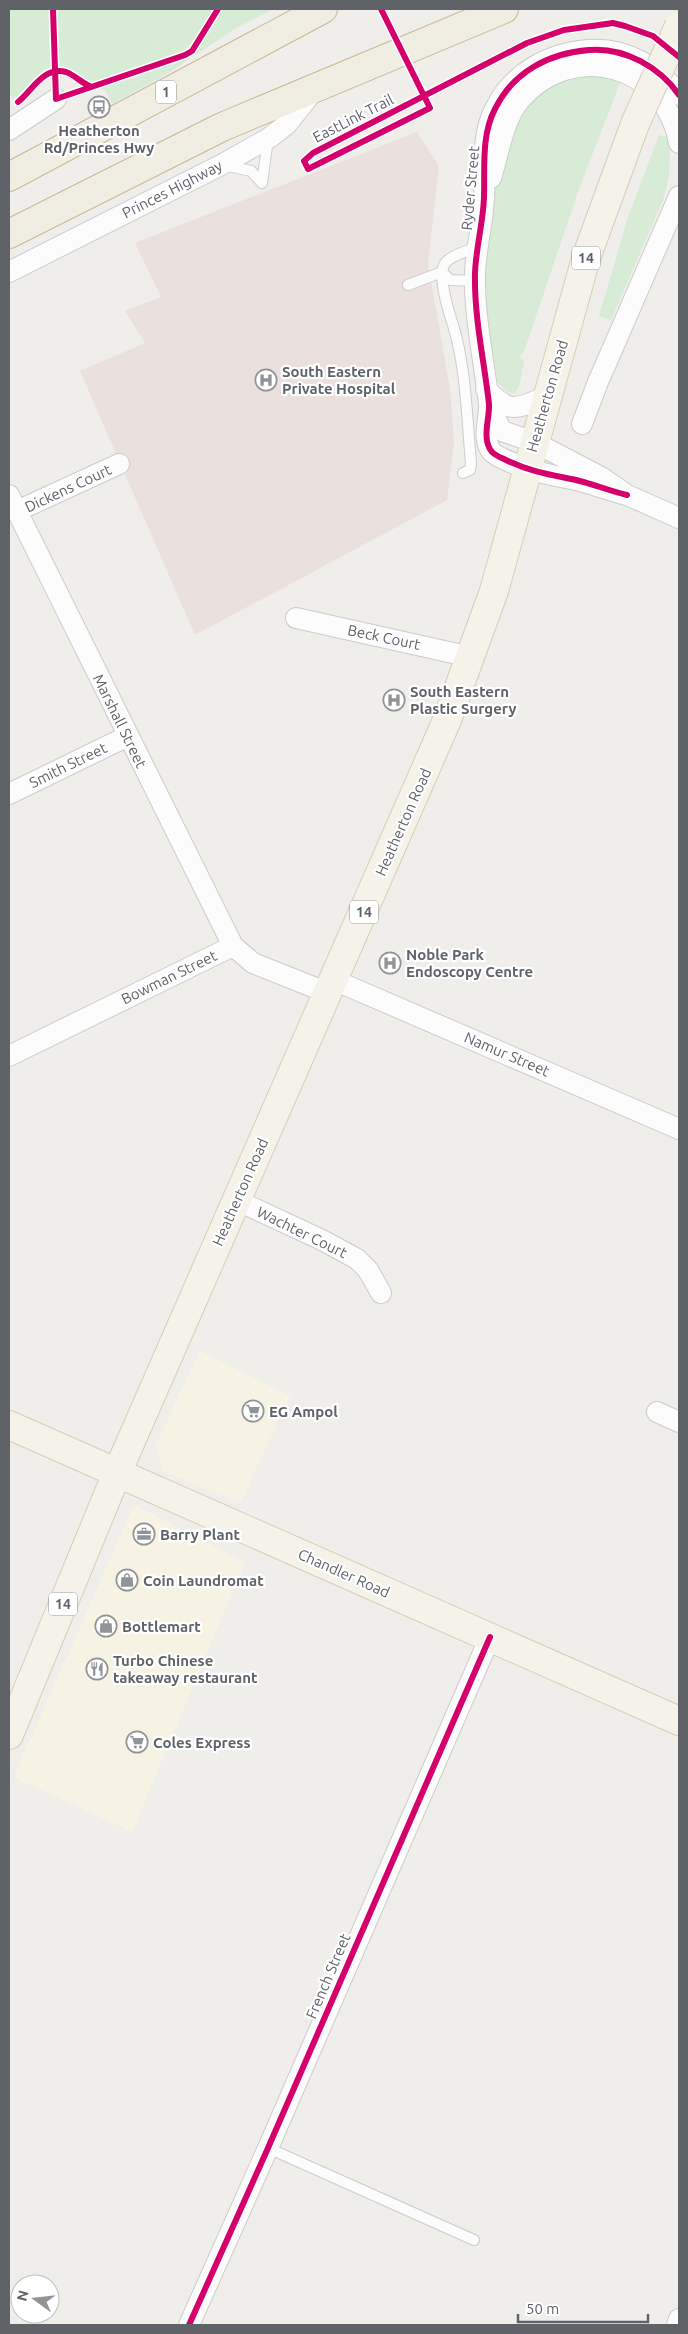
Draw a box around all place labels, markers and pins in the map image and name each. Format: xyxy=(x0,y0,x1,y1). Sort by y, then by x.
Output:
bus stop icon: Heatherton Rd/Princes Hwy xyxy=(87,95,111,119)
place label: Heatherton Rd/Princes Hwy xyxy=(44,122,154,156)
place label: South Eastern Private Hospital xyxy=(282,363,396,397)
hospital icon: South Eastern Private Hospital xyxy=(254,368,278,392)
place label: South Eastern Plastic Surgery xyxy=(410,683,516,717)
hospital icon: South Eastern Plastic Surgery xyxy=(382,688,406,712)
place label: Noble Park Endoscopy Centre xyxy=(406,946,533,980)
hospital icon: Noble Park Endoscopy Centre xyxy=(378,951,402,975)
supermarket icon: EG Ampol xyxy=(241,1399,265,1423)
place label: EG Ampol xyxy=(269,1403,338,1420)
office icon: Barry Plant xyxy=(132,1522,156,1546)
place label: Barry Plant xyxy=(160,1526,241,1543)
shop icon: Coin Laundromat xyxy=(115,1568,139,1592)
place label: Coin Laundromat xyxy=(143,1572,264,1589)
shop icon: Bottlemart xyxy=(94,1614,118,1638)
place label: Bottlemart xyxy=(122,1618,201,1635)
place label: Turbo Chinese takeaway restaurant xyxy=(113,1652,258,1686)
restaurant icon: Turbo Chinese takeaway restaurant xyxy=(85,1657,109,1681)
supermarket icon: Coles Express xyxy=(125,1730,149,1754)
place label: Coles Express xyxy=(153,1734,250,1751)

